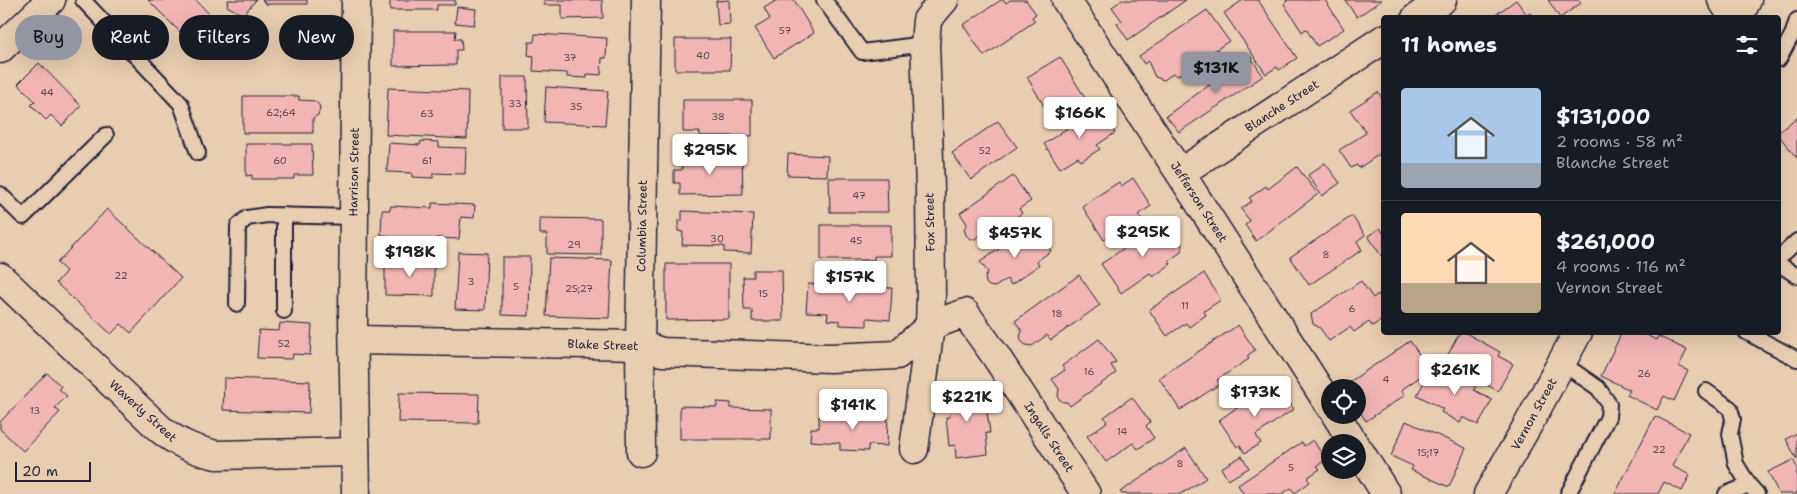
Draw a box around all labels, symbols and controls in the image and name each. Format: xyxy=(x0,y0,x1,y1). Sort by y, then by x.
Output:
chip: Buy xyxy=(15,15,82,60)
chip: Rent xyxy=(92,15,169,60)
chip: Filters xyxy=(179,15,269,60)
chip: New xyxy=(279,15,354,60)
house number: 57 xyxy=(779,24,791,37)
text: 11 homes xyxy=(1401,31,1497,59)
icon: filters xyxy=(1733,31,1761,59)
house number: 40 xyxy=(696,49,710,62)
house number: 37 xyxy=(563,51,577,64)
pin: $131K xyxy=(1181,52,1251,94)
text: $131K xyxy=(1193,57,1239,78)
street label: Blanche Street xyxy=(1242,76,1322,136)
house number: 44 xyxy=(40,86,54,99)
pin: $166K xyxy=(1045,96,1115,139)
house number: 33 xyxy=(508,97,522,110)
house number: 35 xyxy=(570,100,582,113)
text: $166K xyxy=(1055,102,1105,123)
text: $131,000 xyxy=(1556,103,1650,131)
house number: 62;64 xyxy=(266,106,296,119)
house number: 63 xyxy=(420,107,434,120)
icon: home xyxy=(1441,108,1501,168)
house number: 38 xyxy=(711,110,725,123)
street label: Harrison Street xyxy=(345,127,363,217)
text: 2 rooms · 58 m² xyxy=(1556,131,1683,152)
pin: $295K xyxy=(675,134,745,176)
text: $295K xyxy=(683,139,737,160)
house number: 52 xyxy=(979,144,991,157)
text: Blanche Street xyxy=(1556,152,1669,173)
house number: 60 xyxy=(273,154,287,167)
house number: 61 xyxy=(422,154,432,167)
street label: Jefferson Street xyxy=(1167,158,1231,246)
street label: Columbia Street xyxy=(633,180,651,272)
house number: 47 xyxy=(852,189,866,202)
street label: Fox Street xyxy=(921,192,939,252)
pin: $457K xyxy=(980,216,1050,259)
pin: $295K xyxy=(1108,216,1178,258)
text: $295K xyxy=(1116,221,1170,242)
text: $457K xyxy=(988,222,1042,243)
text: $261,000 xyxy=(1556,228,1655,256)
house number: 30 xyxy=(710,232,724,245)
icon: home xyxy=(1441,233,1501,293)
house number: 45 xyxy=(850,234,862,247)
pin: $198K xyxy=(375,236,445,278)
house number: 29 xyxy=(567,238,581,251)
text: $198K xyxy=(385,241,435,262)
house number: 8 xyxy=(1323,248,1330,261)
text: 4 rooms · 116 m² xyxy=(1556,256,1686,277)
pin: $157K xyxy=(815,260,885,303)
text: $157K xyxy=(825,266,875,287)
house number: 22 xyxy=(114,269,128,282)
house number: 3 xyxy=(468,275,475,288)
text: Vernon Street xyxy=(1556,277,1663,298)
house number: 5 xyxy=(513,280,519,293)
house number: 25;27 xyxy=(565,282,593,295)
house number: 15 xyxy=(758,287,768,300)
house number: 11 xyxy=(1181,299,1189,312)
house number: 6 xyxy=(1349,302,1356,315)
house number: 18 xyxy=(1051,307,1063,320)
street label: Blake Street xyxy=(567,336,639,354)
house number: 52 xyxy=(278,337,290,350)
pin: $261K xyxy=(1420,354,1490,396)
text: $261K xyxy=(1430,359,1480,380)
house number: 16 xyxy=(1084,365,1094,378)
house number: 26 xyxy=(1637,367,1651,380)
house number: 4 xyxy=(1383,373,1390,386)
street label: Vernon Street xyxy=(1508,375,1560,453)
street label: Waverly Street xyxy=(106,376,180,446)
pin: $173K xyxy=(1220,376,1290,418)
map controls xyxy=(1321,379,1366,479)
button: locate xyxy=(1321,379,1366,424)
pin: $221K xyxy=(932,380,1002,423)
text: $173K xyxy=(1230,381,1280,402)
text: $221K xyxy=(942,386,992,407)
pin: $141K xyxy=(818,388,888,431)
text: $141K xyxy=(830,394,876,415)
street label: Ingalls Street xyxy=(1020,399,1078,475)
house number: 13 xyxy=(30,404,40,417)
house number: 14 xyxy=(1117,425,1127,438)
button: layers xyxy=(1321,434,1366,479)
house number: 22 xyxy=(1652,443,1666,456)
house number: 15;17 xyxy=(1417,446,1439,459)
house number: 8 xyxy=(1177,457,1184,470)
scale bar xyxy=(15,459,91,482)
house number: 5 xyxy=(1288,461,1294,474)
text: 20 m xyxy=(22,462,58,480)

